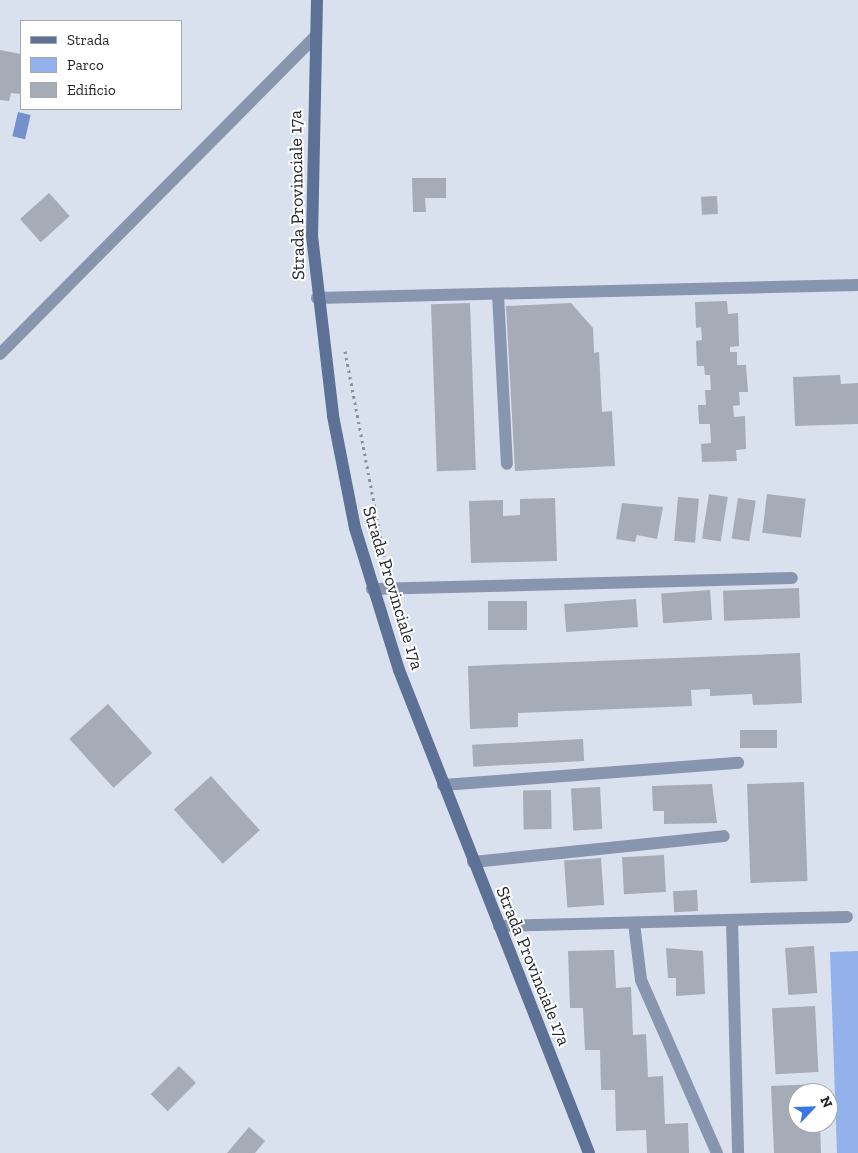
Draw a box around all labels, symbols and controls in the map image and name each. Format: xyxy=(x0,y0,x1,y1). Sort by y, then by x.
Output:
legend xyxy=(20,20,182,110)
text: Strada xyxy=(67,31,110,49)
text: Parco xyxy=(67,56,104,74)
text: Edificio xyxy=(67,81,116,99)
street label: Strada Provinciale 17a xyxy=(285,110,309,280)
street label: Strada Provinciale 17a xyxy=(358,504,428,672)
street label: Strada Provinciale 17a xyxy=(491,883,575,1049)
north arrow xyxy=(788,1083,838,1133)
text: N xyxy=(816,1094,836,1110)

